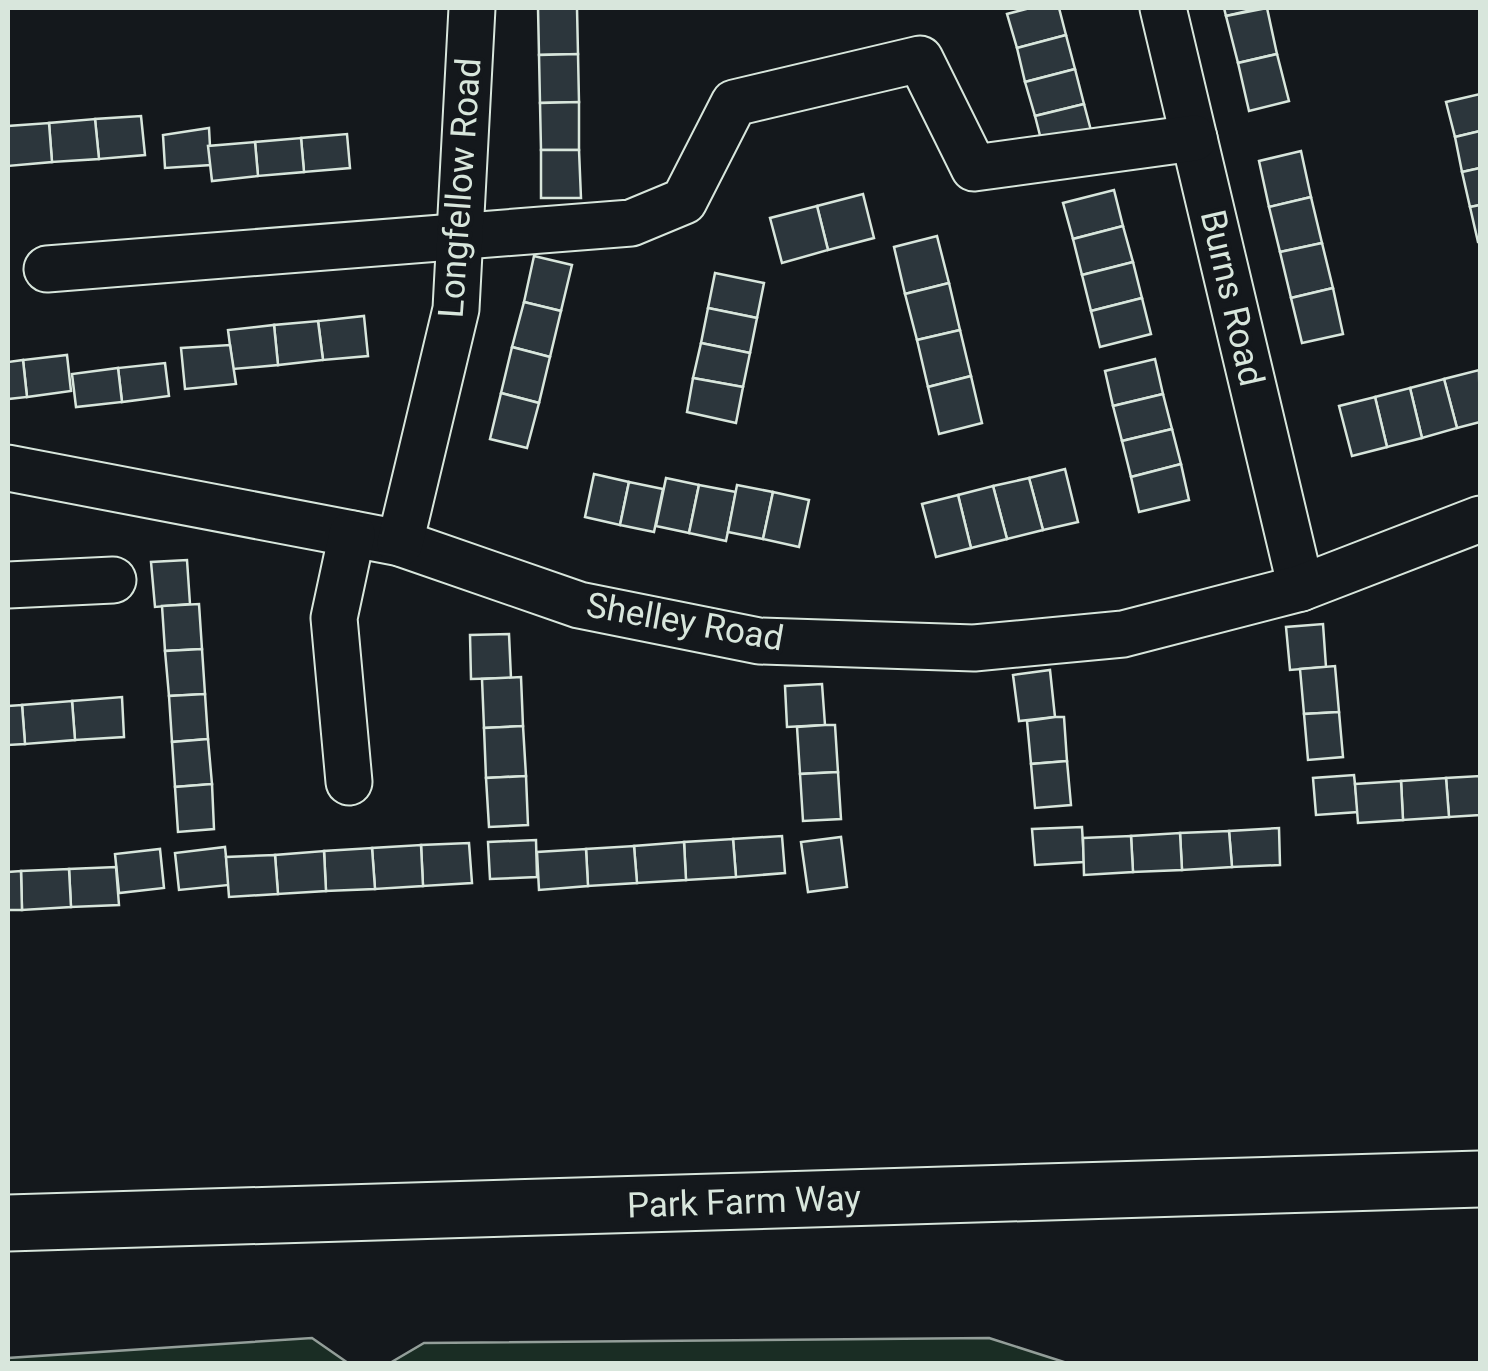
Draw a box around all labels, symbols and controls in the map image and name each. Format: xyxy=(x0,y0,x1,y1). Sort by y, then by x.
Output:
street label: Longfellow Road xyxy=(430,57,490,319)
street label: Burns Road xyxy=(1192,206,1272,390)
street label: Shelley Road xyxy=(583,584,787,660)
street label: Park Farm Way xyxy=(626,1177,862,1227)

